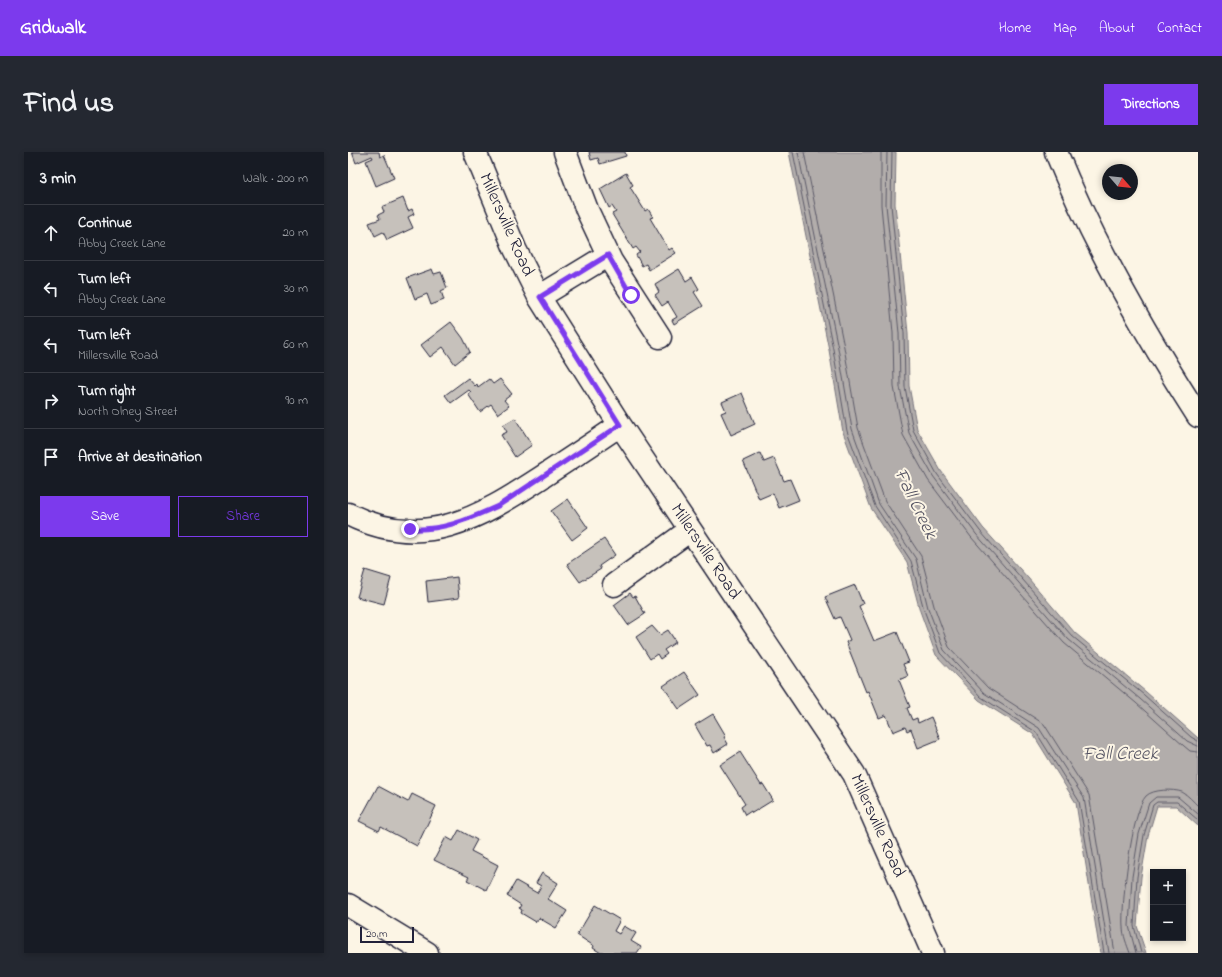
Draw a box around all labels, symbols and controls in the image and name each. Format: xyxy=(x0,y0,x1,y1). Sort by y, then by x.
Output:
text: Gridwalk xyxy=(20,15,86,42)
text: Home xyxy=(999,18,1031,39)
text: Map xyxy=(1053,18,1077,39)
text: About xyxy=(1099,18,1135,39)
text: Contact xyxy=(1157,18,1202,39)
text: Find us xyxy=(24,84,114,125)
button: Directions xyxy=(1104,84,1198,125)
north arrow xyxy=(1102,164,1138,200)
text: 3 min xyxy=(40,166,76,191)
text: Walk · 200 m xyxy=(243,169,308,188)
street label: Millersville Road xyxy=(472,169,540,281)
text: Continue xyxy=(78,212,132,234)
icon: ahead xyxy=(40,222,62,244)
text: 20 m xyxy=(283,223,308,242)
text: Abby Creek Lane xyxy=(78,234,166,253)
text: Turn left xyxy=(78,268,131,290)
icon: left xyxy=(40,278,62,300)
text: 30 m xyxy=(284,279,308,298)
route start xyxy=(622,286,640,304)
text: Abby Creek Lane xyxy=(78,290,166,309)
text: Turn left xyxy=(78,324,131,346)
icon: left xyxy=(40,334,62,356)
text: 60 m xyxy=(283,335,308,354)
text: Millersville Road xyxy=(78,346,158,365)
text: Turn right xyxy=(78,380,136,402)
icon: right xyxy=(40,390,62,412)
text: 90 m xyxy=(285,391,308,410)
text: North Olney Street xyxy=(78,402,178,421)
icon: arrive xyxy=(40,446,62,468)
text: Arrive at destination xyxy=(78,446,202,468)
water label: Fall Creek xyxy=(886,464,944,544)
button: Save xyxy=(40,496,170,537)
button: Share xyxy=(178,496,308,537)
street label: Millersville Road xyxy=(663,499,747,605)
route end xyxy=(401,520,419,538)
water label: Fall Creek xyxy=(1082,741,1158,768)
street label: Millersville Road xyxy=(843,770,911,882)
map controls xyxy=(1150,869,1186,941)
button: + xyxy=(1150,869,1186,905)
button: − xyxy=(1150,905,1186,941)
scale bar xyxy=(360,925,414,944)
text: 20 m xyxy=(366,926,388,942)

